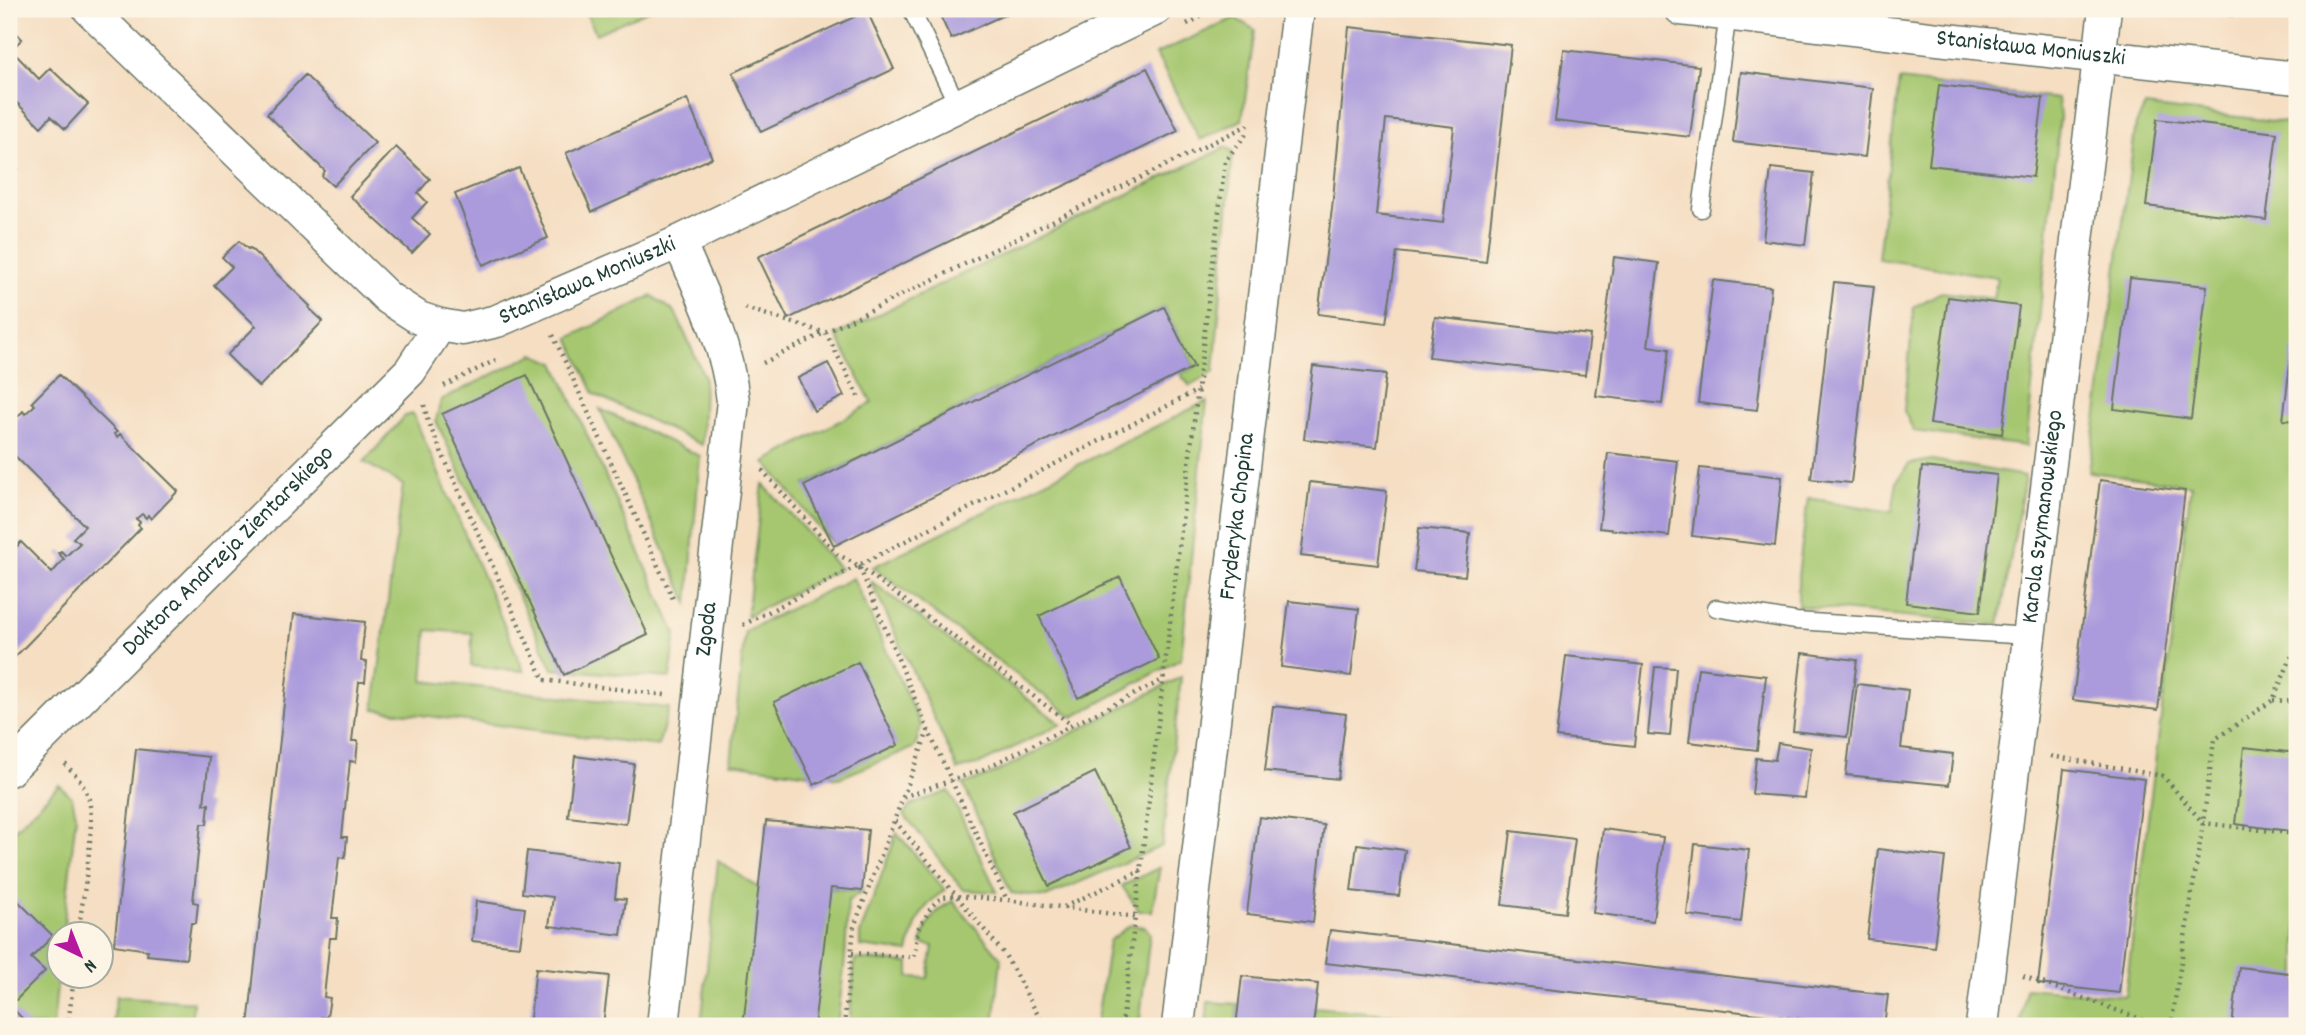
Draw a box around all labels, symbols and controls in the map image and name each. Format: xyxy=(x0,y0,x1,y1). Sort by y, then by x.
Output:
street label: Stanisława Moniuszki xyxy=(1934,22,2127,76)
street label: Stanisława Moniuszki xyxy=(494,228,682,335)
street label: Karola Szymanowskiego xyxy=(2014,408,2073,625)
street label: Fryderyka Chopina xyxy=(1211,430,1265,602)
street label: Doktora Andrzeja Zientarskiego xyxy=(115,438,342,665)
street label: Zgoda xyxy=(687,600,727,658)
north arrow xyxy=(46,920,116,990)
text: N xyxy=(77,952,102,978)

